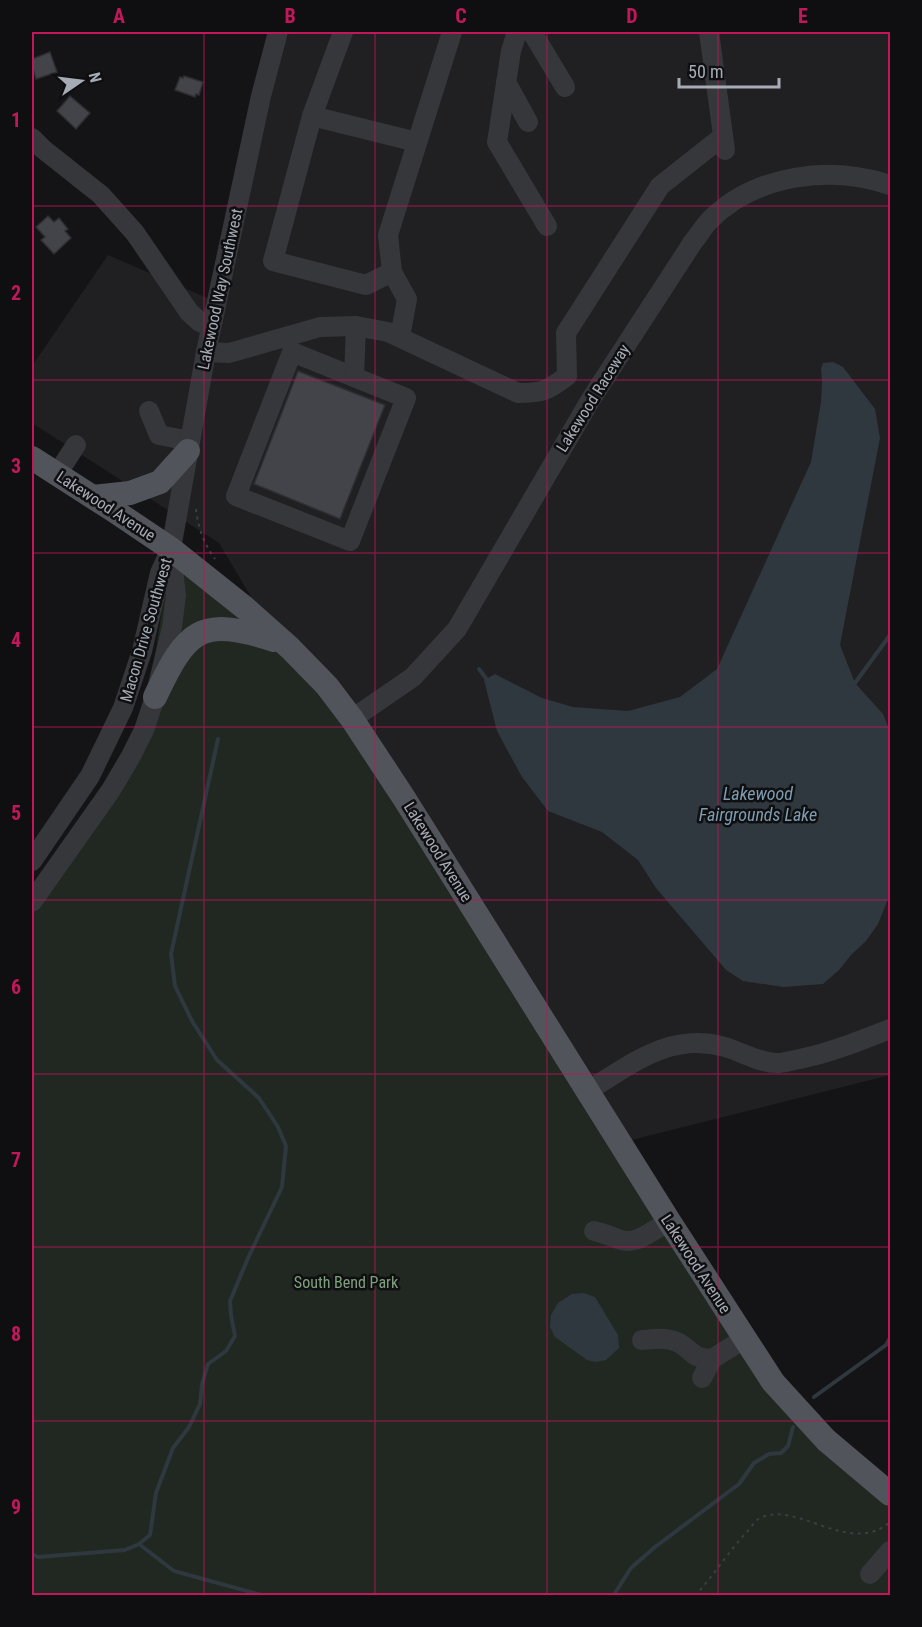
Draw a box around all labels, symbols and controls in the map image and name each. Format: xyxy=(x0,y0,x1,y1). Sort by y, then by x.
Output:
text: A xyxy=(113,4,125,28)
text: B xyxy=(284,4,296,28)
text: C xyxy=(455,4,467,28)
text: D xyxy=(626,4,638,28)
text: E xyxy=(798,4,808,28)
north arrow xyxy=(51,51,111,111)
scale bar xyxy=(679,51,780,89)
text: 50 m xyxy=(688,61,723,82)
text: N xyxy=(85,70,105,85)
text: 1 xyxy=(11,108,21,132)
street label: Lakewood Way Southwest xyxy=(194,206,246,371)
text: 2 xyxy=(11,281,21,305)
street label: Lakewood Raceway xyxy=(552,340,634,455)
text: 3 xyxy=(11,454,21,478)
street label: Lakewood Avenue xyxy=(53,467,159,545)
street label: Macon Drive Southwest xyxy=(116,556,176,704)
text: 4 xyxy=(11,628,21,652)
water label: Lakewood Fairgrounds Lake xyxy=(699,783,817,825)
street label: Lakewood Avenue xyxy=(400,799,476,905)
text: 5 xyxy=(11,801,21,825)
text: 6 xyxy=(11,975,21,999)
text: 7 xyxy=(11,1148,21,1172)
street label: Lakewood Avenue xyxy=(657,1211,735,1317)
park label: South Bend Park xyxy=(294,1273,399,1292)
text: 8 xyxy=(11,1322,21,1346)
text: 9 xyxy=(11,1495,21,1519)

